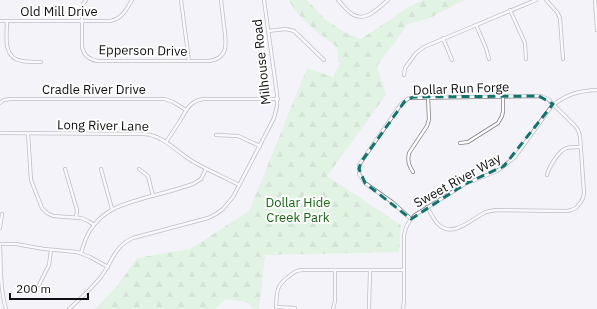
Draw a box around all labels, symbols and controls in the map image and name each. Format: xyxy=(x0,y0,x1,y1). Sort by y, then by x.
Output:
street label: Old Mill Drive xyxy=(20,3,98,20)
street label: Milhouse Road xyxy=(249,18,274,106)
street label: Epperson Drive xyxy=(98,41,188,60)
street label: Dollar Run Forge xyxy=(412,78,510,99)
street label: Cradle River Drive xyxy=(42,81,146,98)
street label: Long River Lane xyxy=(57,116,149,135)
street label: Sweet River Way xyxy=(411,149,504,211)
park label: Dollar Hide Creek Park xyxy=(266,194,330,226)
scale bar xyxy=(10,275,88,301)
text: 200 m xyxy=(16,281,51,296)

